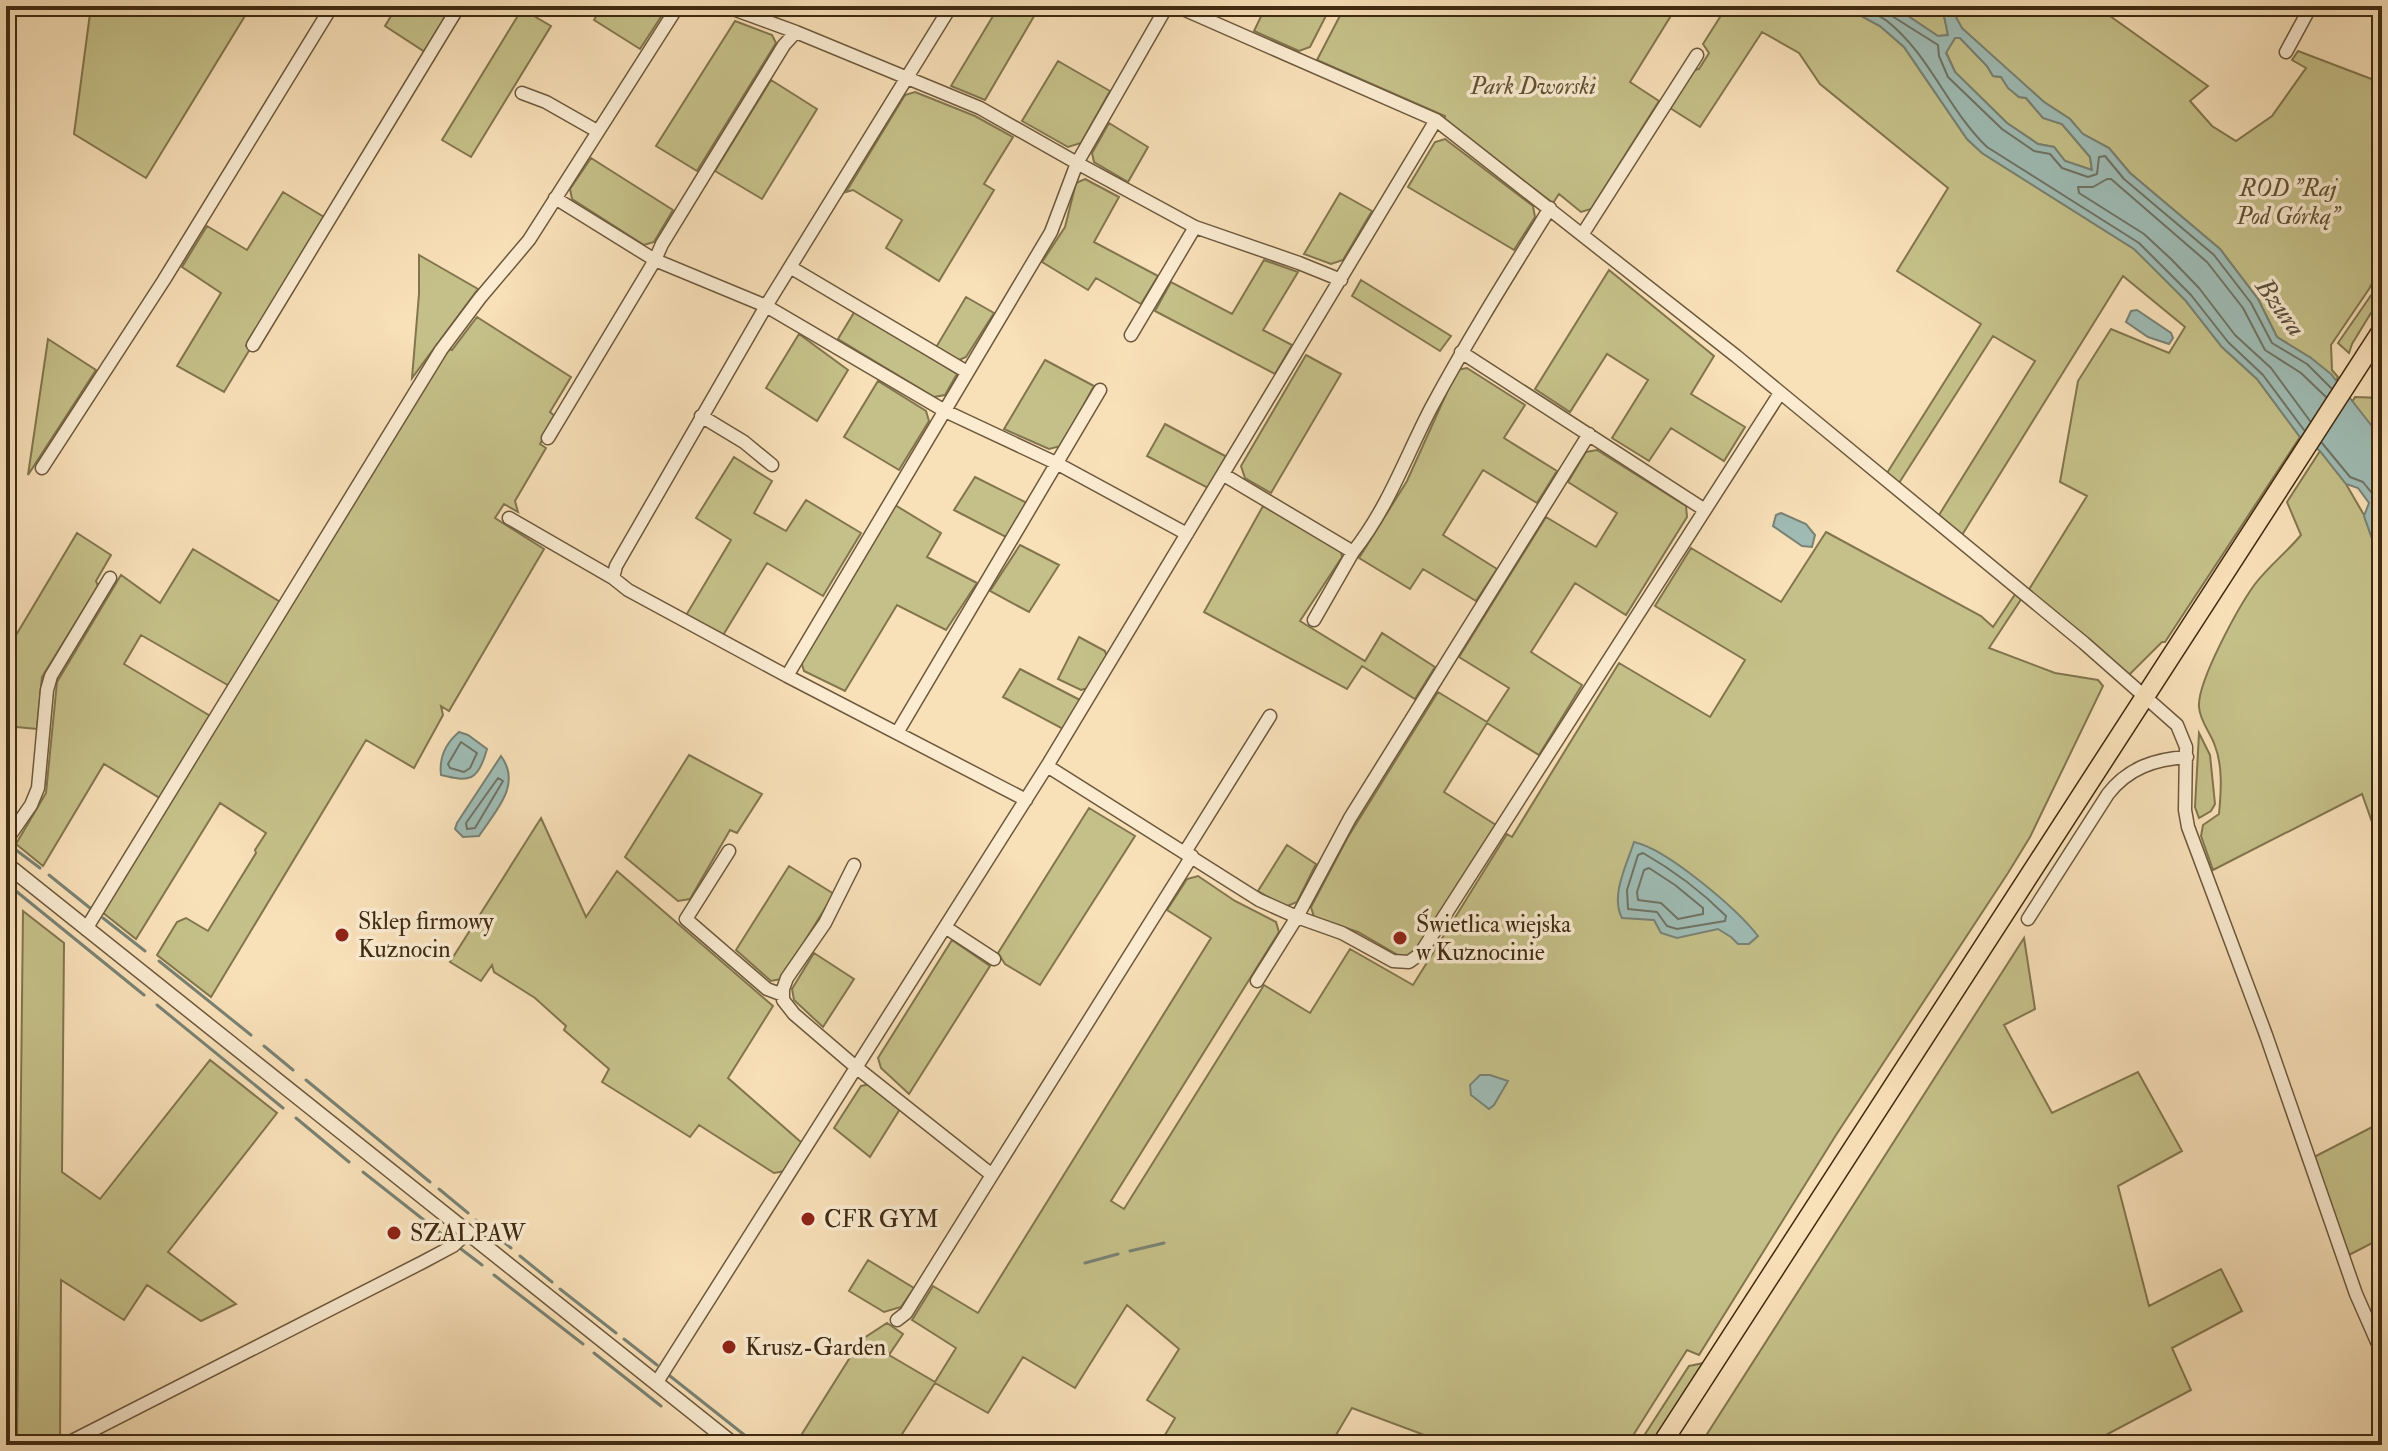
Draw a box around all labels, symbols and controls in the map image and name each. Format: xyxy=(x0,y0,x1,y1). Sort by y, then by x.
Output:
park label: Park Dworski xyxy=(1469,71,1597,102)
park label: ROD "Raj Pod Górką" xyxy=(2236,173,2342,232)
water label: Bzura xyxy=(2247,271,2312,343)
place label: Sklep firmowy Kuznocin xyxy=(358,906,494,965)
place label: Świetlica wiejska w Kuznocinie xyxy=(1416,908,1572,968)
marker: Sklep firmowy Kuznocin xyxy=(333,926,351,944)
marker: Świetlica wiejska w Kuznocinie xyxy=(1391,929,1409,947)
place label: CFR GYM xyxy=(824,1204,939,1235)
marker: CFR GYM xyxy=(799,1210,817,1228)
place label: SZALPAW xyxy=(410,1218,527,1249)
marker: SZALPAW xyxy=(385,1224,403,1242)
place label: Krusz-Garden xyxy=(745,1332,886,1363)
marker: Krusz-Garden xyxy=(720,1338,738,1356)

